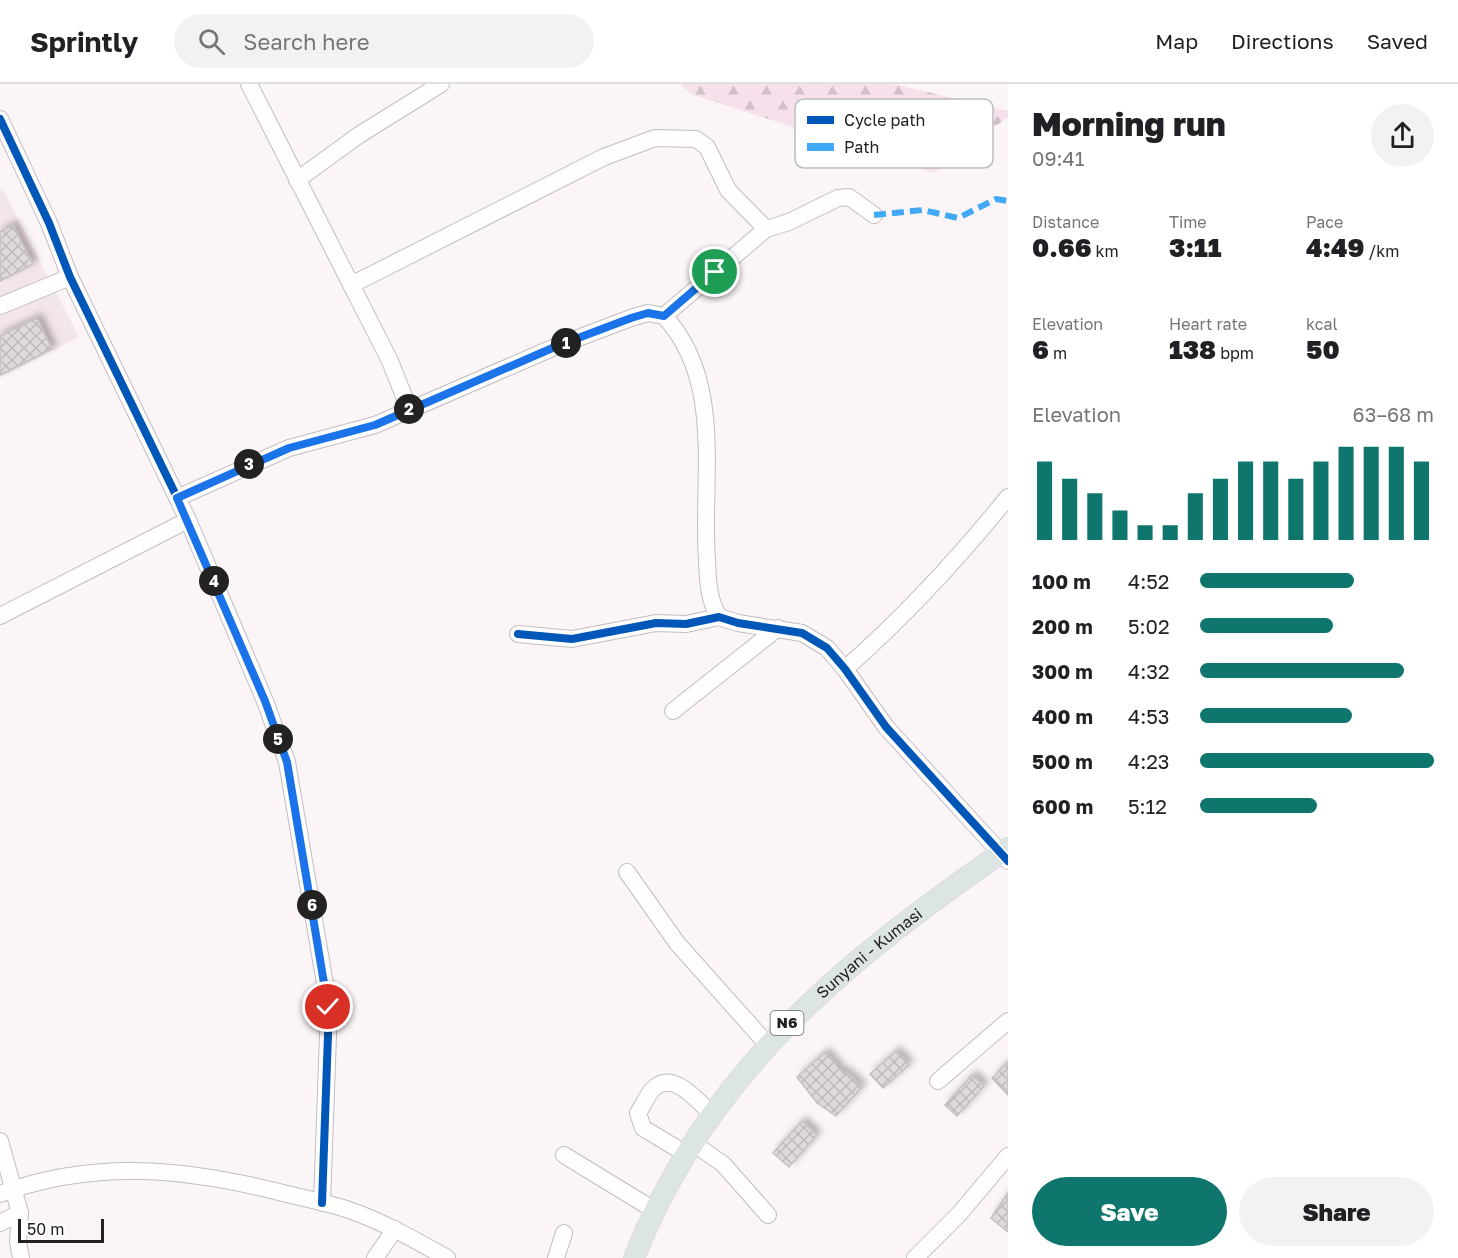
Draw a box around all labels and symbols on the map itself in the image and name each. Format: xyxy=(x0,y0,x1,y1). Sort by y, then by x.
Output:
legend xyxy=(795,99,993,168)
text: Cycle path xyxy=(844,110,925,130)
text: Path xyxy=(844,137,879,157)
pin xyxy=(689,246,740,297)
pin: 1 xyxy=(551,328,581,358)
pin: 2 xyxy=(394,394,424,424)
pin: 3 xyxy=(234,449,264,479)
pin: 4 xyxy=(199,566,229,596)
pin: 5 xyxy=(263,724,293,754)
pin: 6 xyxy=(297,890,327,920)
street label: Sunyani - Kumasi xyxy=(812,903,926,1002)
pin xyxy=(302,981,353,1032)
road number: N6 xyxy=(770,1011,804,1035)
scale bar xyxy=(18,1216,104,1244)

